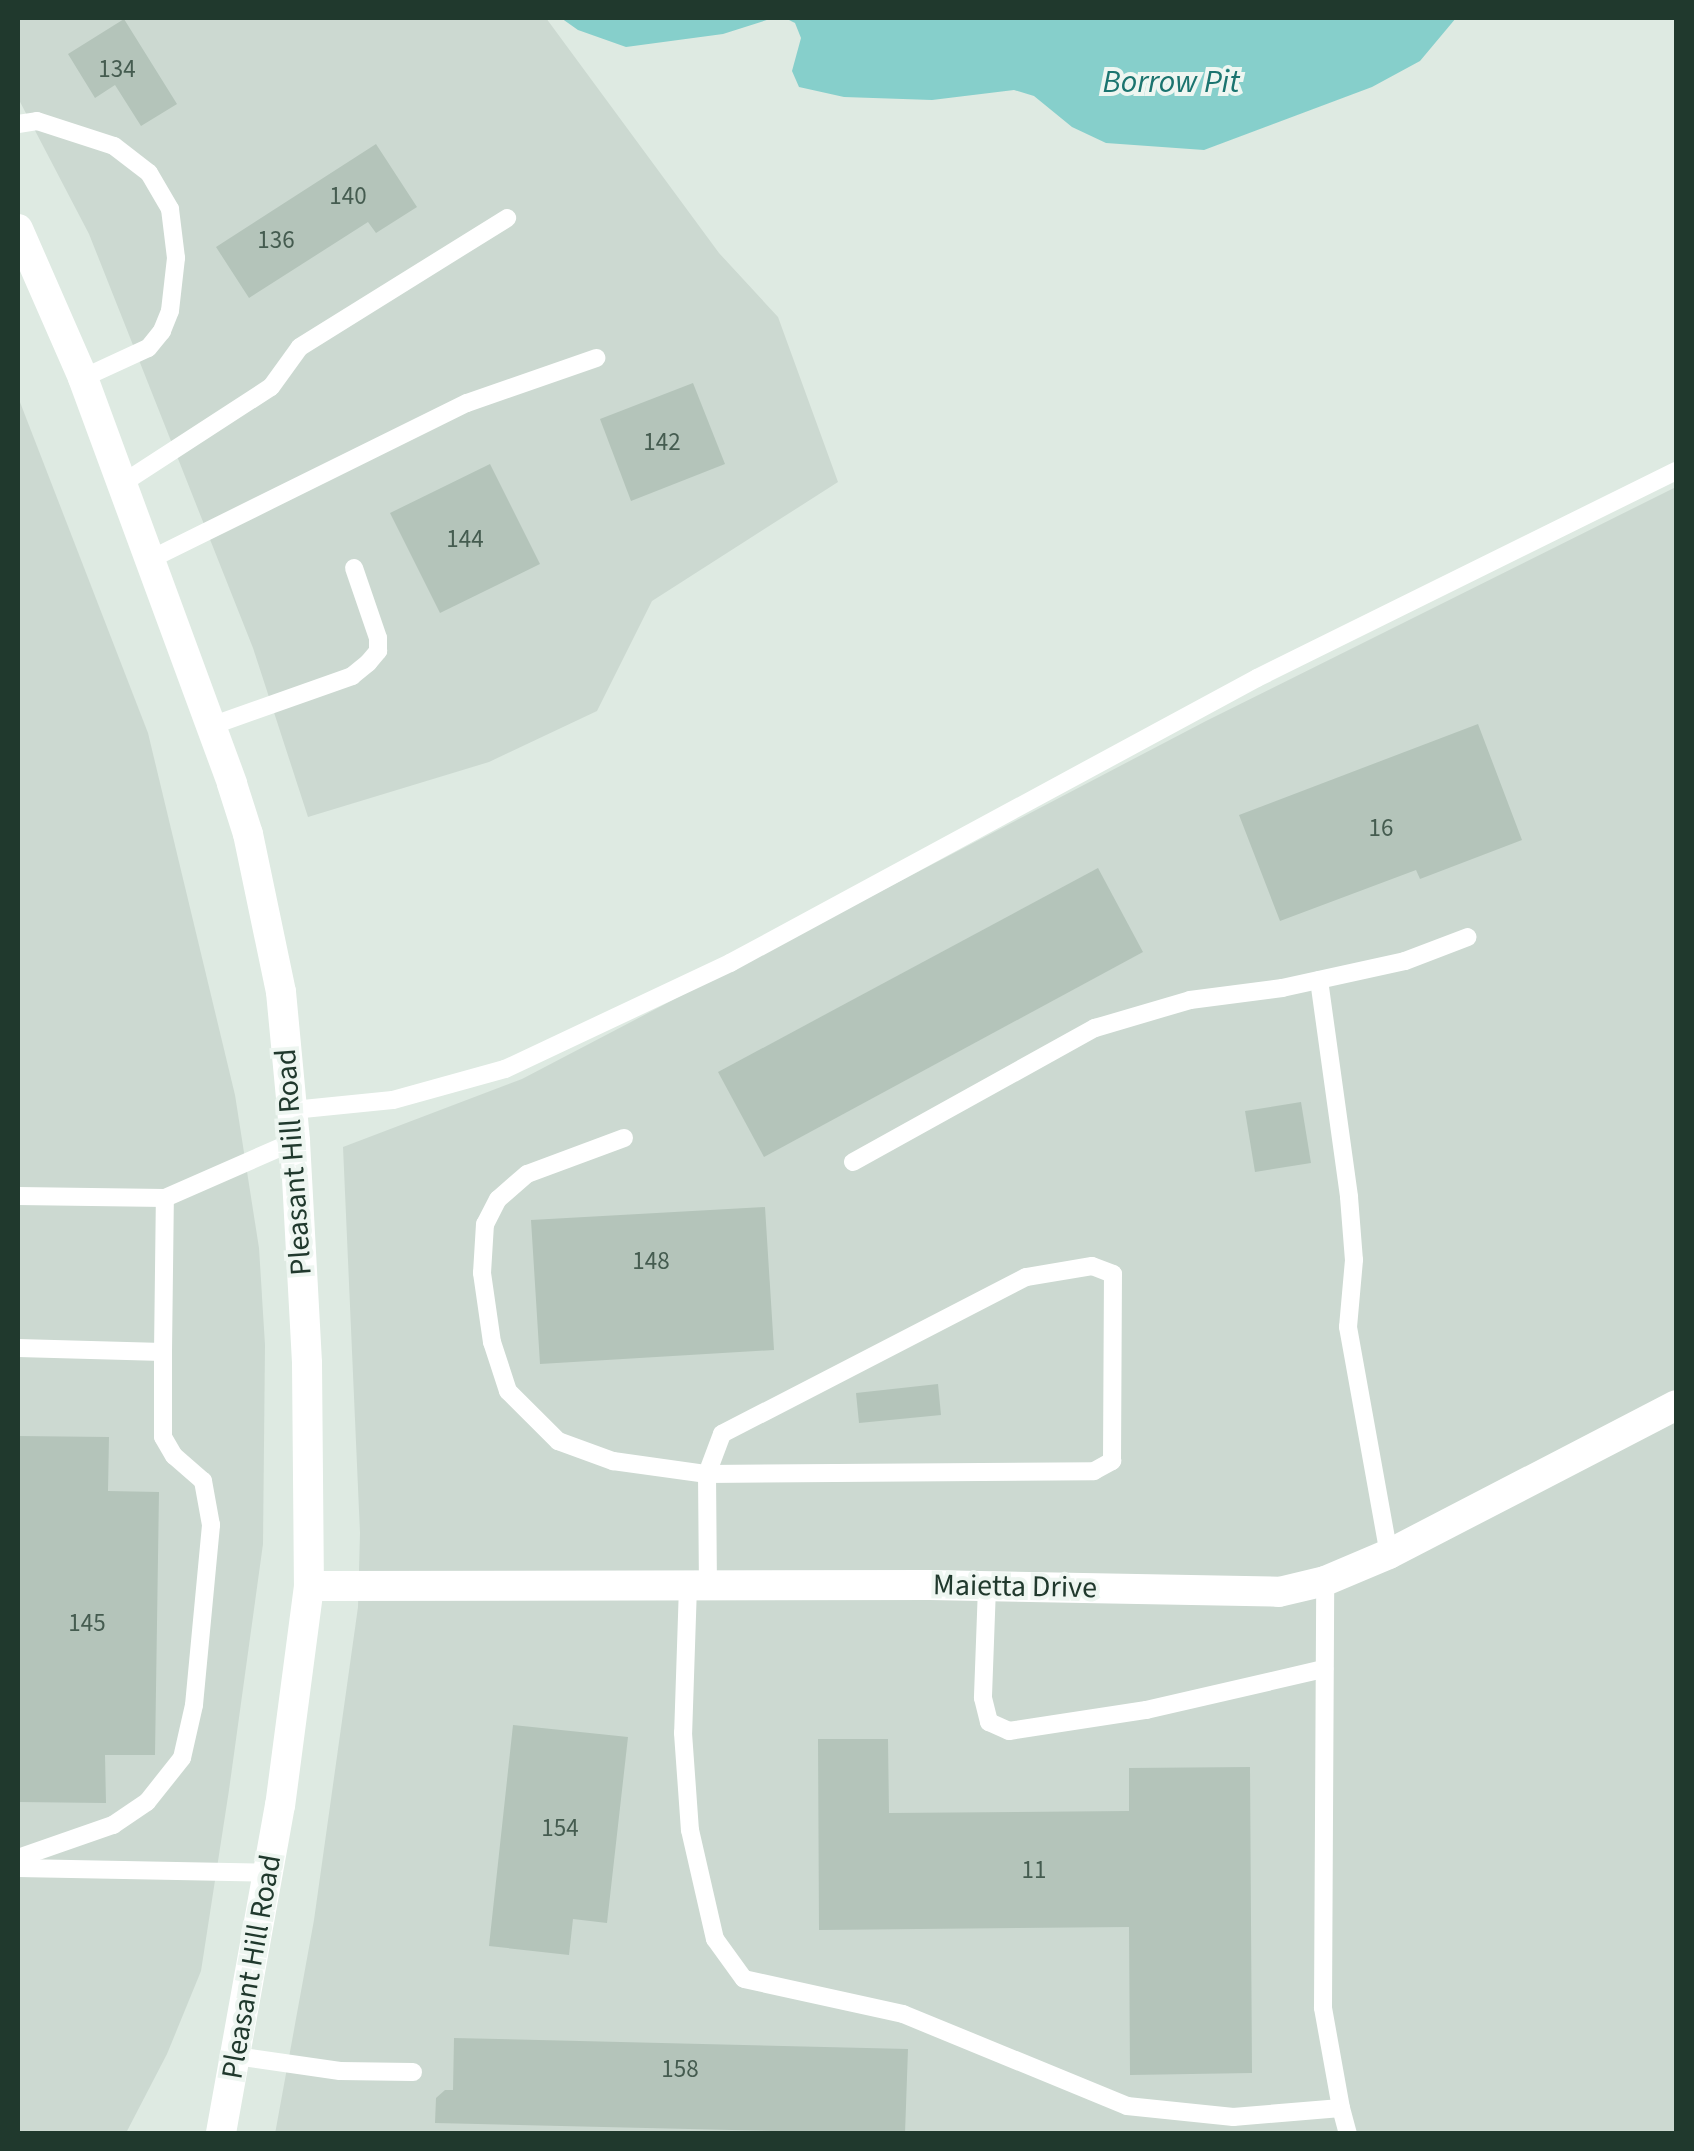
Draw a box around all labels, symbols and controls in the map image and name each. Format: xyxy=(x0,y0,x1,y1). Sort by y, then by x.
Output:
house number: 134 xyxy=(98,54,136,84)
water label: Borrow Pit xyxy=(1102,63,1240,101)
house number: 140 xyxy=(329,181,367,211)
house number: 136 xyxy=(257,225,295,255)
house number: 142 xyxy=(643,427,681,457)
house number: 144 xyxy=(446,524,484,554)
house number: 16 xyxy=(1369,813,1393,843)
street label: Pleasant Hill Road xyxy=(268,1047,320,1277)
house number: 148 xyxy=(632,1246,670,1276)
street label: Maietta Drive xyxy=(933,1568,1097,1606)
house number: 145 xyxy=(68,1608,106,1638)
house number: 154 xyxy=(541,1813,579,1843)
street label: Pleasant Hill Road xyxy=(215,1852,289,2082)
house number: 11 xyxy=(1022,1855,1046,1885)
house number: 158 xyxy=(661,2054,699,2084)

